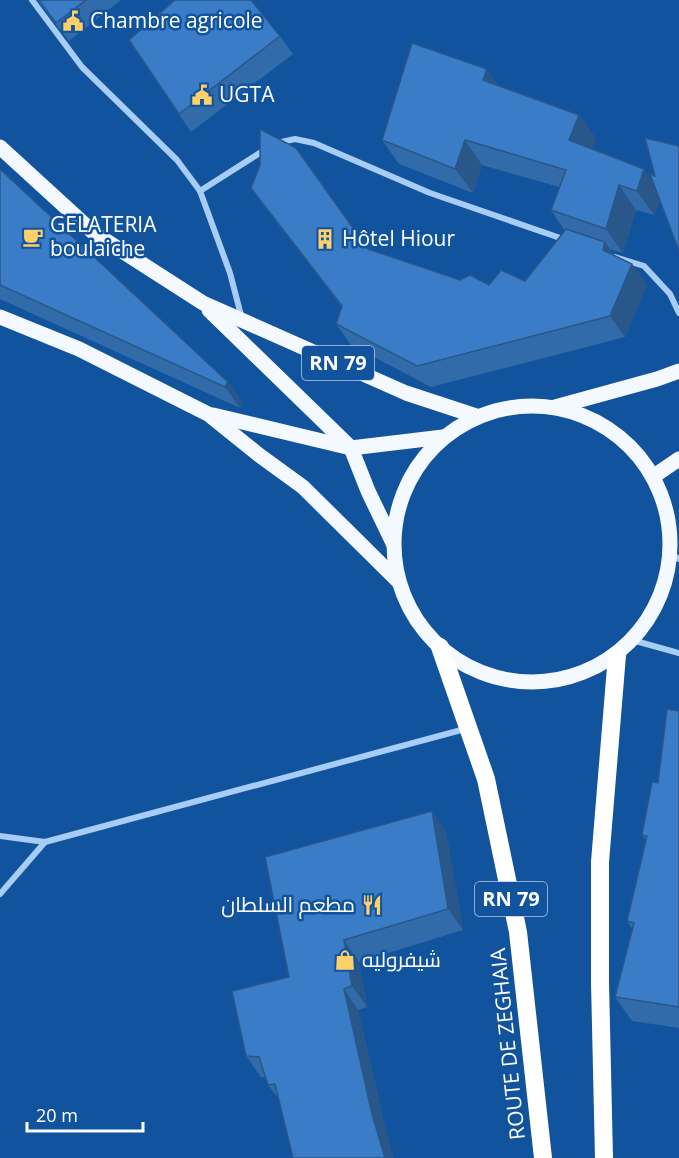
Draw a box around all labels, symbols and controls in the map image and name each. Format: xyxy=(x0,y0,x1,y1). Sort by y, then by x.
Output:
place label: Chambre agricole xyxy=(90,6,263,34)
public building icon: Chambre agricole xyxy=(61,9,85,33)
place label: UGTA xyxy=(219,80,275,108)
public building icon: UGTA xyxy=(190,83,214,107)
place label: GELATERIA boulaiche xyxy=(50,210,157,262)
place label: Hôtel Hiour xyxy=(342,224,455,252)
cafe icon: GELATERIA boulaiche xyxy=(21,225,45,249)
building icon: Hôtel Hiour xyxy=(313,227,337,251)
road number: RN 79 xyxy=(302,346,374,380)
road number: RN 79 xyxy=(475,882,547,916)
place label: مطعم السلطان xyxy=(221,890,355,919)
restaurant icon: مطعم السلطان xyxy=(360,893,384,917)
place label: شيفروليه xyxy=(362,945,441,973)
street label: ROUTE DE ZEGHAIA xyxy=(483,946,531,1141)
shop icon: شيفروليه xyxy=(333,948,357,972)
scale bar xyxy=(27,1095,142,1133)
text: 20 m xyxy=(36,1103,78,1127)

